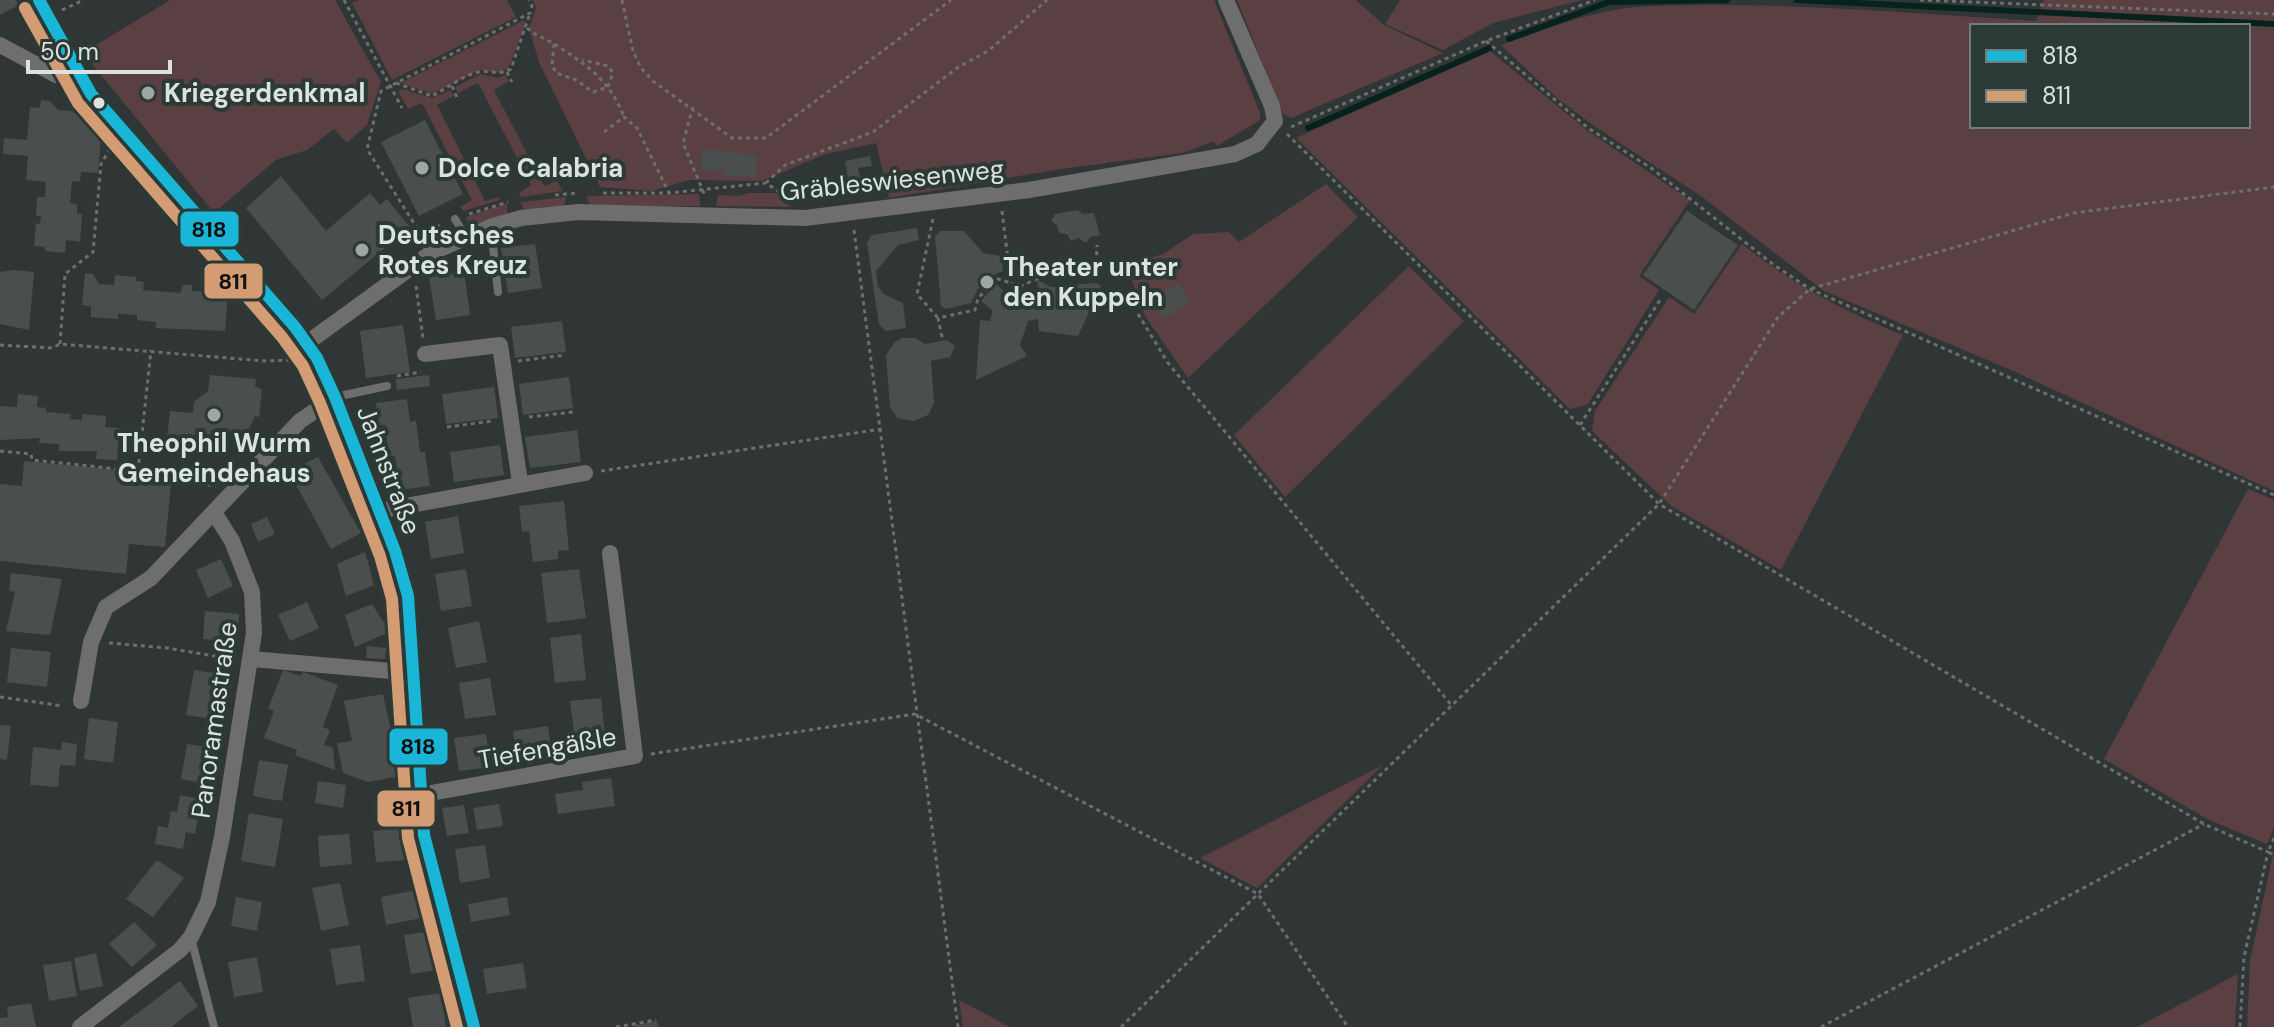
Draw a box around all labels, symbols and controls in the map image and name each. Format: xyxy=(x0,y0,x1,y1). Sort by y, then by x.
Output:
scale bar xyxy=(28,24,170,74)
legend xyxy=(1970,24,2250,128)
text: 50 m xyxy=(40,36,99,67)
text: 818 xyxy=(2042,40,2078,71)
place label: Kriegerdenkmal xyxy=(164,76,366,110)
text: 811 xyxy=(2042,80,2071,111)
marker: Kriegerdenkmal xyxy=(139,84,157,102)
unlabelled marker xyxy=(91,95,107,111)
place label: Dolce Calabria xyxy=(438,151,623,185)
street label: Gräbleswiesenweg xyxy=(778,151,1006,209)
marker: Dolce Calabria xyxy=(413,159,431,177)
line badge: 818 xyxy=(179,210,240,248)
text: 818 xyxy=(191,215,227,244)
place label: Deutsches Rotes Kreuz xyxy=(378,218,527,282)
marker: Deutsches Rotes Kreuz xyxy=(353,241,371,259)
place label: Theater unter den Kuppeln xyxy=(1003,250,1178,314)
line badge: 811 xyxy=(203,262,264,300)
text: 811 xyxy=(218,267,248,296)
marker: Theater unter den Kuppeln xyxy=(978,273,996,291)
street label: Jahnstraße xyxy=(349,401,429,539)
marker: Theophil Wurm Gemeindehaus xyxy=(205,406,223,424)
place label: Theophil Wurm Gemeindehaus xyxy=(117,426,311,490)
street label: Panoramastraße xyxy=(183,620,245,820)
street label: Tiefengäßle xyxy=(475,719,619,777)
line badge: 818 xyxy=(388,727,449,766)
text: 818 xyxy=(400,732,436,761)
line badge: 811 xyxy=(376,789,436,828)
text: 811 xyxy=(391,794,421,823)

